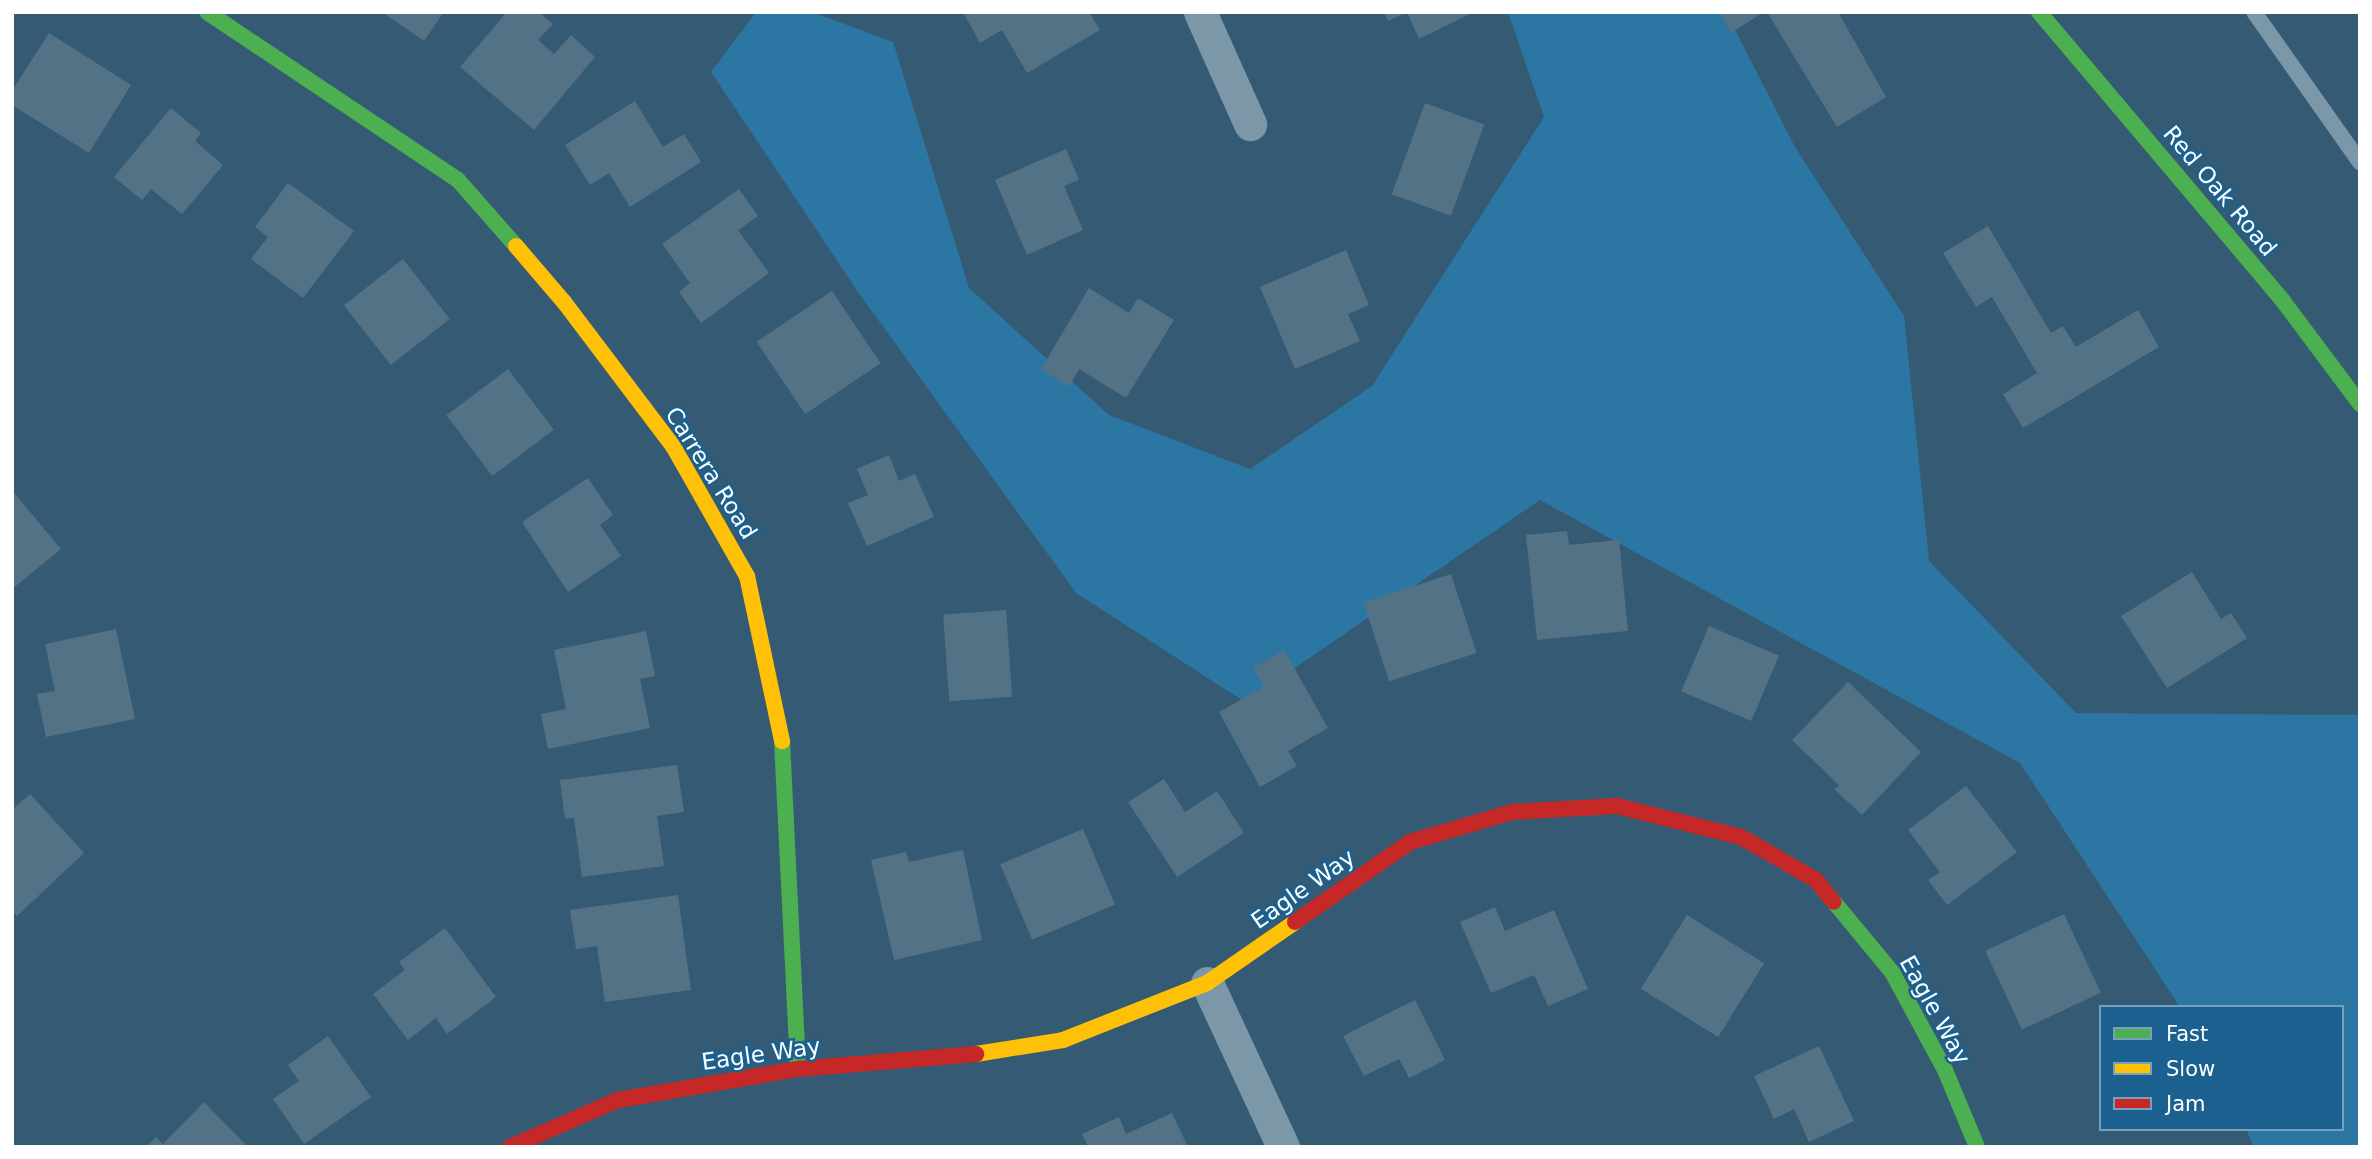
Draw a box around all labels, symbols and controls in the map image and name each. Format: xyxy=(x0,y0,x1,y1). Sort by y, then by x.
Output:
street label: Red Oak Road xyxy=(2158,120,2282,262)
street label: Carrera Road xyxy=(659,402,763,544)
street label: Eagle Way xyxy=(1246,843,1360,935)
street label: Eagle Way xyxy=(1894,951,1976,1069)
legend xyxy=(2099,1005,2344,1131)
text: Fast xyxy=(2166,1022,2208,1046)
street label: Eagle Way xyxy=(700,1032,822,1076)
text: Slow xyxy=(2166,1057,2215,1081)
text: Jam xyxy=(2166,1092,2206,1116)

